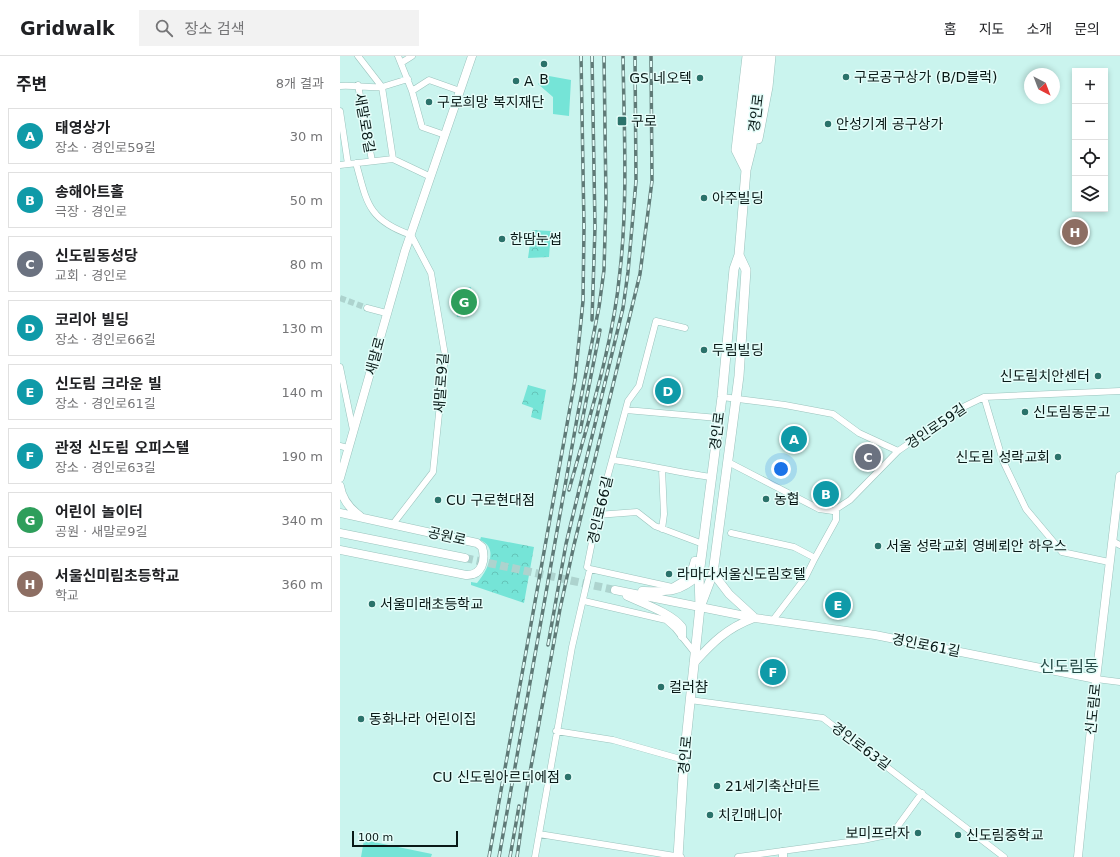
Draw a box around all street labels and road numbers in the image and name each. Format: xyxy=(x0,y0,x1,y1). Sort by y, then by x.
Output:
street label: 새말로8길 xyxy=(352,92,378,154)
street label: 경인로 xyxy=(746,93,766,133)
street label: 새말로 xyxy=(362,335,388,377)
street label: 새말로9길 xyxy=(431,352,451,414)
street label: 경인로59길 xyxy=(903,400,969,452)
street label: 경인로 xyxy=(707,411,727,451)
street label: 경인로66길 xyxy=(584,474,616,546)
street label: 공원로 xyxy=(426,524,468,548)
street label: 경인로61길 xyxy=(890,631,962,659)
street label: 신도림로 xyxy=(1082,682,1104,735)
street label: 경인로63길 xyxy=(828,719,894,773)
street label: 경인로 xyxy=(675,735,695,775)

